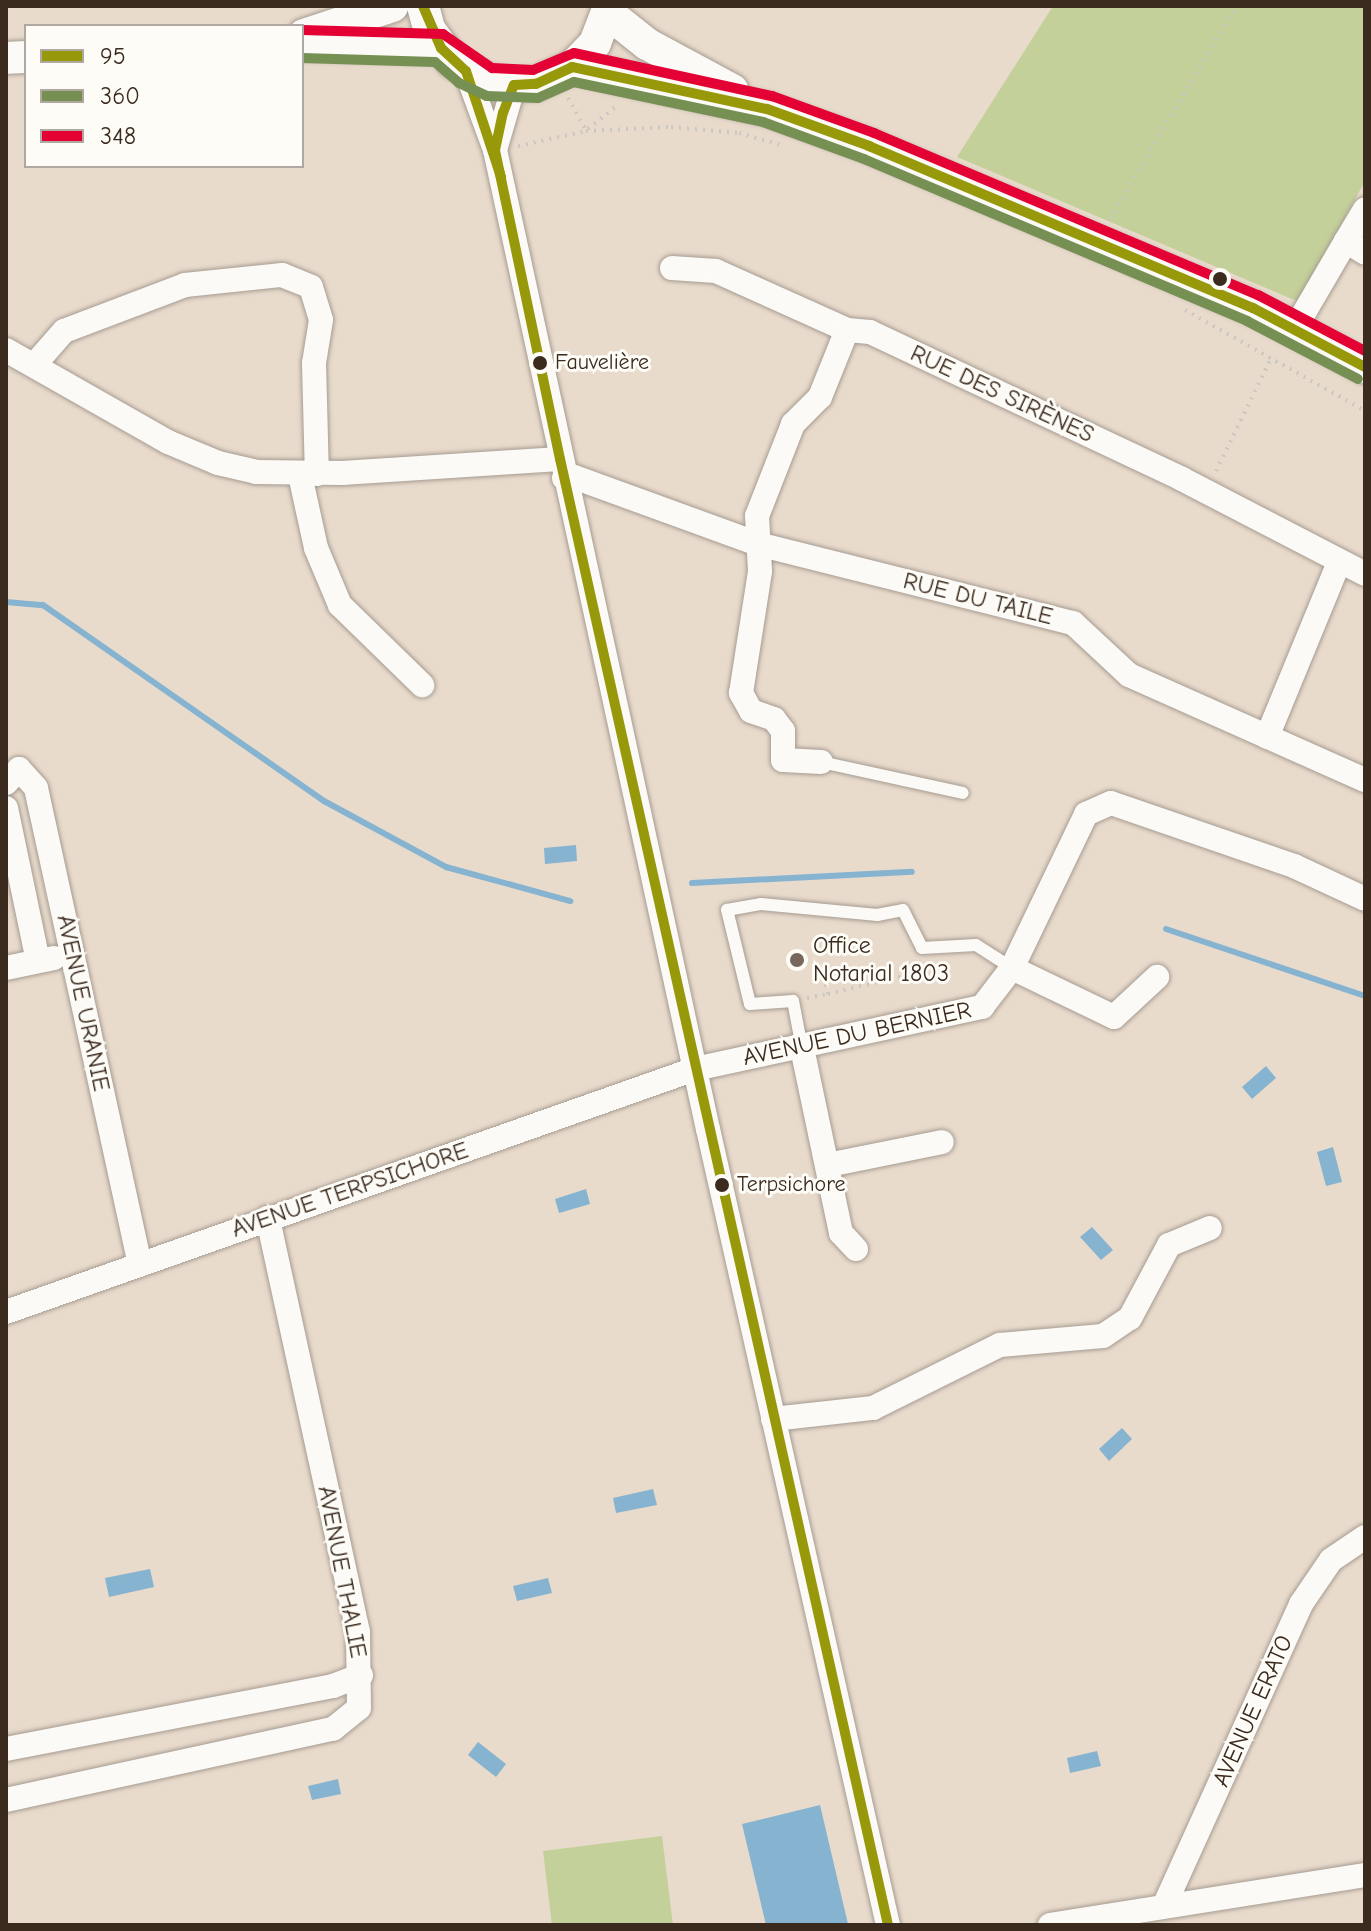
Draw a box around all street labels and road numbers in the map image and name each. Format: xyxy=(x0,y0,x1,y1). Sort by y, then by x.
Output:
street label: RUE DES SIRÈNES xyxy=(906,339,1098,449)
street label: RUE DU TAILE xyxy=(900,566,1056,632)
street label: AVENUE URANIE xyxy=(50,912,116,1094)
street label: AVENUE DU BERNIER xyxy=(740,996,974,1072)
street label: AVENUE TERPSICHORE xyxy=(228,1136,472,1244)
street label: AVENUE THALIE xyxy=(311,1483,373,1661)
street label: AVENUE ERATO xyxy=(1207,1631,1299,1791)

